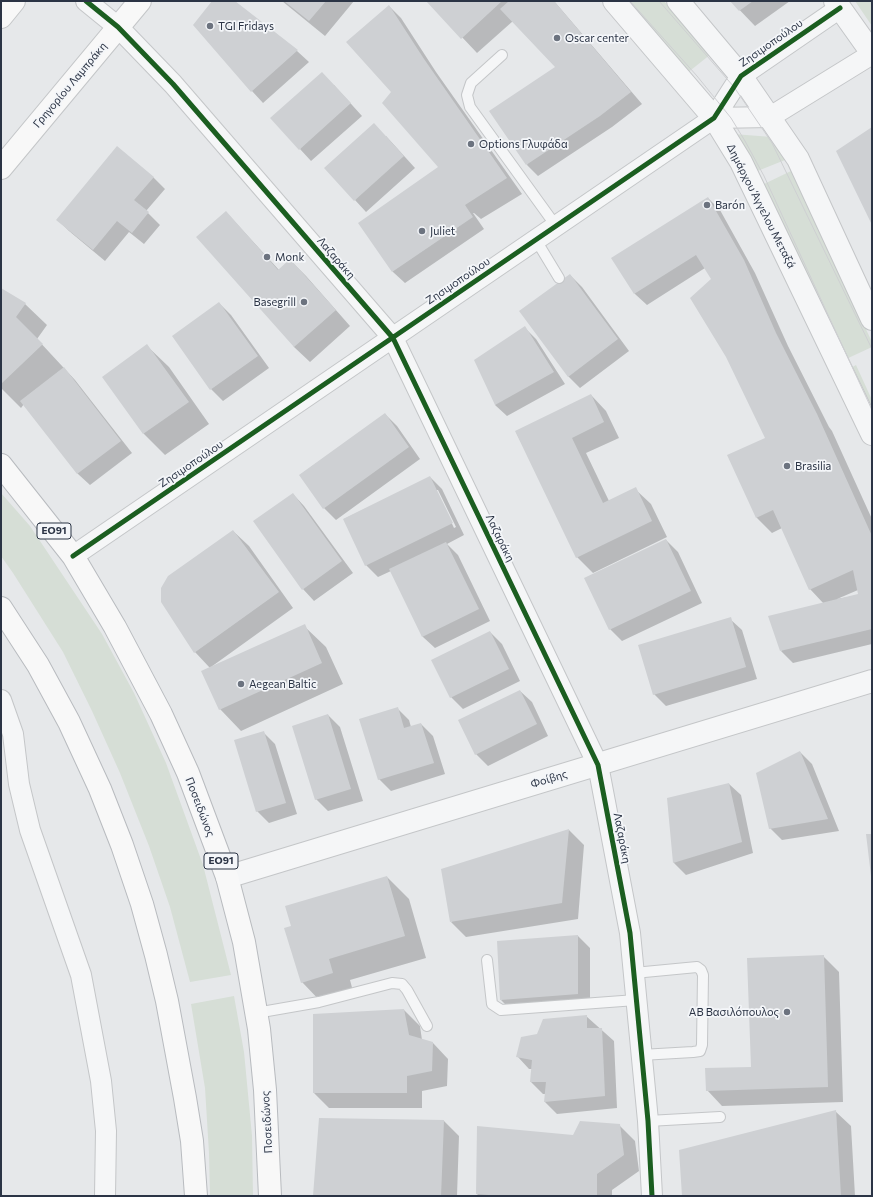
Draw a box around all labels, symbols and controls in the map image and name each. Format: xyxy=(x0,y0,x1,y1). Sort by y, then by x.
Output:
street label: Ζησιμοπούλου xyxy=(737,16,805,70)
place label: TGI Fridays xyxy=(218,19,274,33)
marker: TGI Fridays xyxy=(205,21,215,31)
place label: Oscar center xyxy=(565,31,629,45)
marker: Oscar center xyxy=(552,33,562,43)
street label: Γρηγορίου Λαμπράκη xyxy=(30,40,110,130)
place label: Options Γλυφάδα xyxy=(479,137,568,151)
marker: Options Γλυφάδα xyxy=(466,139,476,149)
street label: Δημάρχου Άγγελου Μεταξά xyxy=(724,141,798,271)
place label: Barón xyxy=(715,198,745,212)
marker: Barón xyxy=(702,200,712,210)
place label: Juliet xyxy=(430,224,455,238)
marker: Juliet xyxy=(417,226,427,236)
street label: Λαζαράκη xyxy=(314,234,358,282)
place label: Monk xyxy=(275,250,304,264)
marker: Monk xyxy=(262,252,272,262)
street label: Ζησιμοπούλου xyxy=(423,255,493,307)
place label: Basegrill xyxy=(254,295,296,309)
marker: Basegrill xyxy=(299,297,309,307)
street label: Ζησιμοπούλου xyxy=(156,438,226,490)
place label: Brasilia xyxy=(795,459,831,473)
marker: Brasilia xyxy=(782,461,792,471)
street label: Λαζαράκη xyxy=(483,512,517,564)
road number: ΕΟ91 xyxy=(37,523,71,539)
place label: Aegean Baltic xyxy=(249,677,316,691)
marker: Aegean Baltic xyxy=(236,679,246,689)
street label: Φοίβης xyxy=(529,767,569,791)
street label: Ποσειδώνος xyxy=(183,775,217,839)
street label: Λαζαράκη xyxy=(611,812,633,864)
road number: ΕΟ91 xyxy=(204,853,238,869)
place label: ΑΒ Βασιλόπουλος xyxy=(689,1005,779,1019)
marker: ΑΒ Βασιλόπουλος xyxy=(782,1007,792,1017)
street label: Ποσειδώνος xyxy=(259,1090,275,1154)

